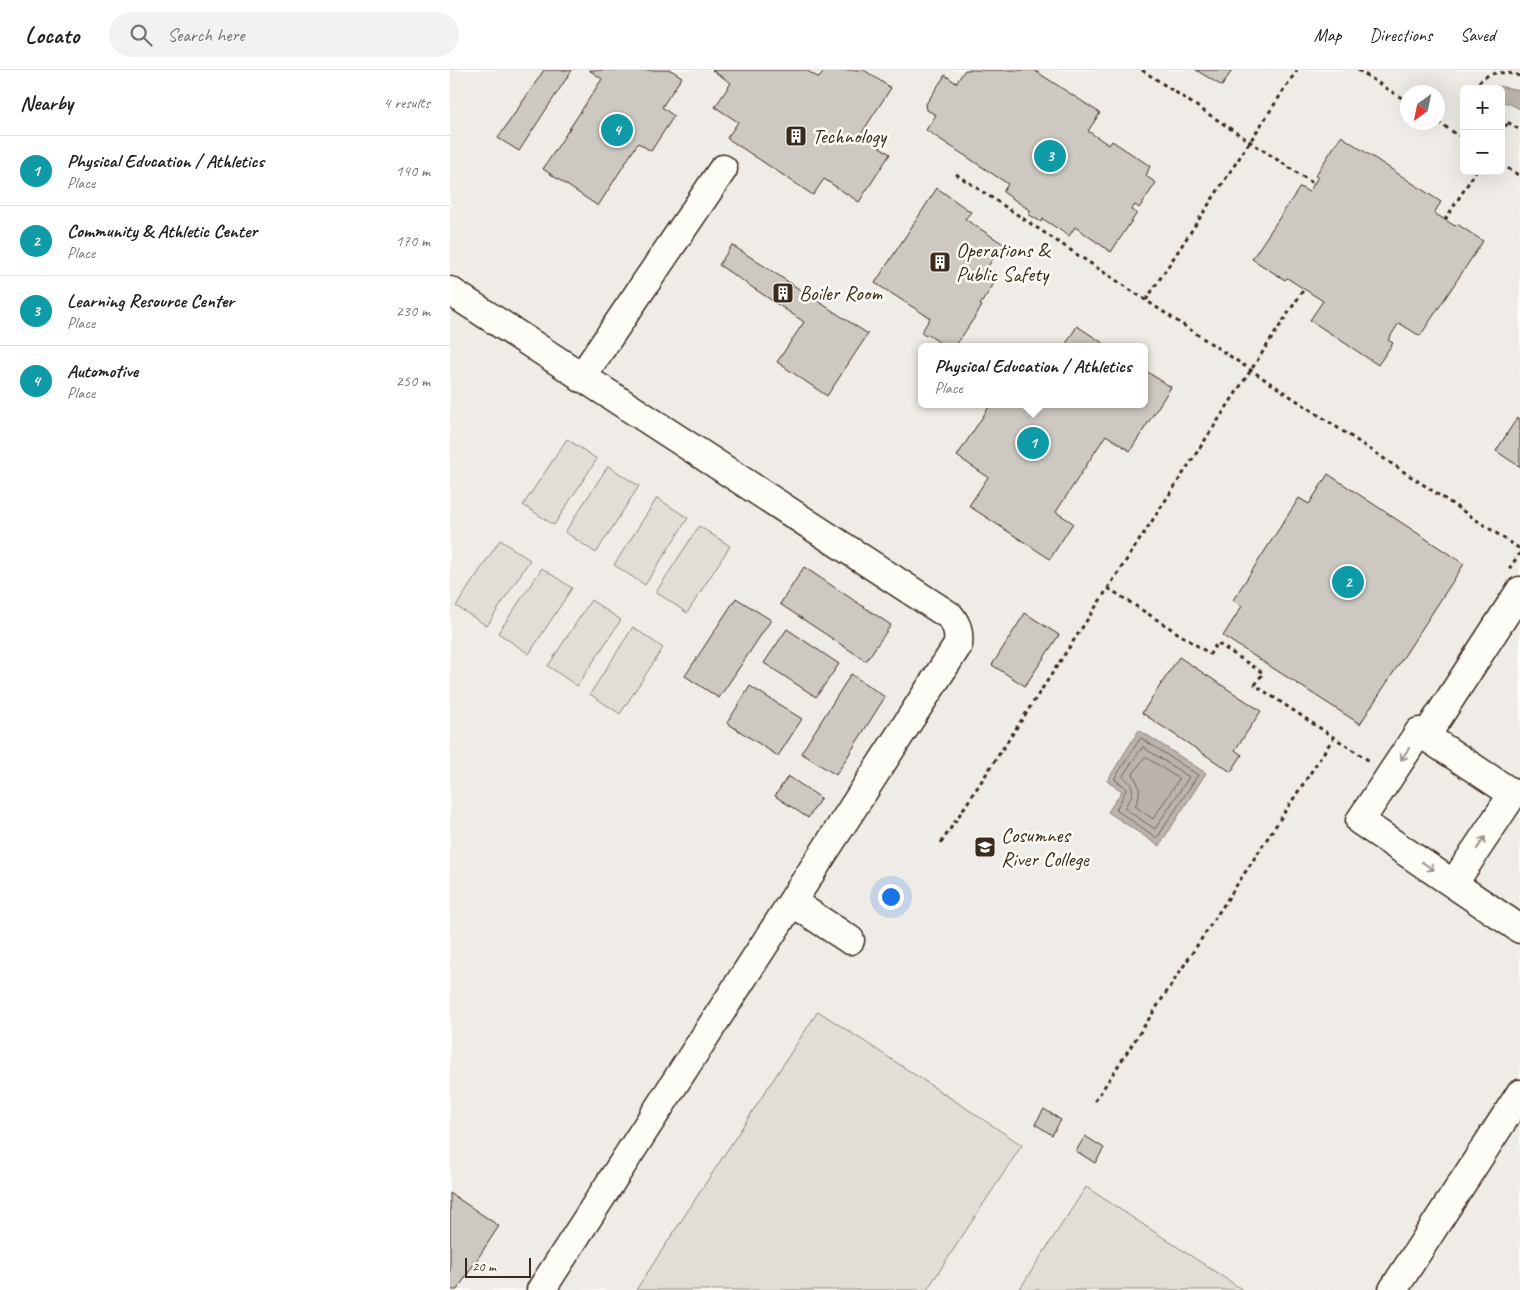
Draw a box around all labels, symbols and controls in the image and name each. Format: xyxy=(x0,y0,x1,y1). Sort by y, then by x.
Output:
search box xyxy=(109,12,459,57)
text: Locato xyxy=(25,20,79,50)
icon: search xyxy=(127,21,155,49)
text: Search here xyxy=(167,23,245,47)
text: Map xyxy=(1314,24,1341,46)
text: Directions xyxy=(1369,24,1432,46)
text: Saved xyxy=(1460,24,1495,46)
north arrow xyxy=(1400,85,1445,130)
map controls xyxy=(1460,85,1505,175)
button: + xyxy=(1460,85,1505,130)
text: Nearby xyxy=(20,90,73,116)
text: 4 results xyxy=(383,93,430,113)
pin: 4 xyxy=(601,111,633,149)
place label: Technology xyxy=(812,123,888,149)
building icon: Technology xyxy=(784,124,808,148)
button: − xyxy=(1460,130,1505,175)
pin: 3 xyxy=(1034,137,1066,175)
text: Physical Education / Athletics xyxy=(67,149,264,173)
text: 1 xyxy=(32,161,40,181)
text: 140 m xyxy=(396,161,430,181)
text: Place xyxy=(67,173,95,193)
text: Community & Athletic Center xyxy=(67,219,257,243)
text: 2 xyxy=(32,231,40,251)
text: 170 m xyxy=(396,231,430,251)
place label: Operations & Public Safety xyxy=(956,237,1051,287)
text: Place xyxy=(67,243,95,263)
building icon: Operations & Public Safety xyxy=(928,250,952,274)
place label: Boiler Room xyxy=(799,280,883,306)
building icon: Boiler Room xyxy=(771,281,795,305)
text: Learning Resource Center xyxy=(67,289,234,313)
text: 3 xyxy=(32,301,40,321)
text: 230 m xyxy=(396,301,430,321)
text: Place xyxy=(67,313,95,333)
popup xyxy=(918,343,1148,408)
text: Physical Education / Athletics xyxy=(935,354,1131,378)
text: Automotive xyxy=(67,359,138,383)
text: 4 xyxy=(32,371,40,391)
text: 250 m xyxy=(396,371,430,391)
text: Place xyxy=(935,378,963,398)
text: Place xyxy=(67,383,95,403)
pin: 1 xyxy=(1017,424,1049,462)
pin: 2 xyxy=(1332,563,1364,601)
one-way arrow xyxy=(1400,747,1410,761)
place label: Cosumnes River College xyxy=(1001,822,1090,872)
school or university icon: Cosumnes River College xyxy=(973,835,997,859)
one-way arrow xyxy=(1476,836,1486,850)
one-way arrow xyxy=(1421,862,1435,872)
your location xyxy=(878,884,904,910)
scale bar xyxy=(465,1255,531,1278)
text: 20 m xyxy=(472,1258,496,1275)

